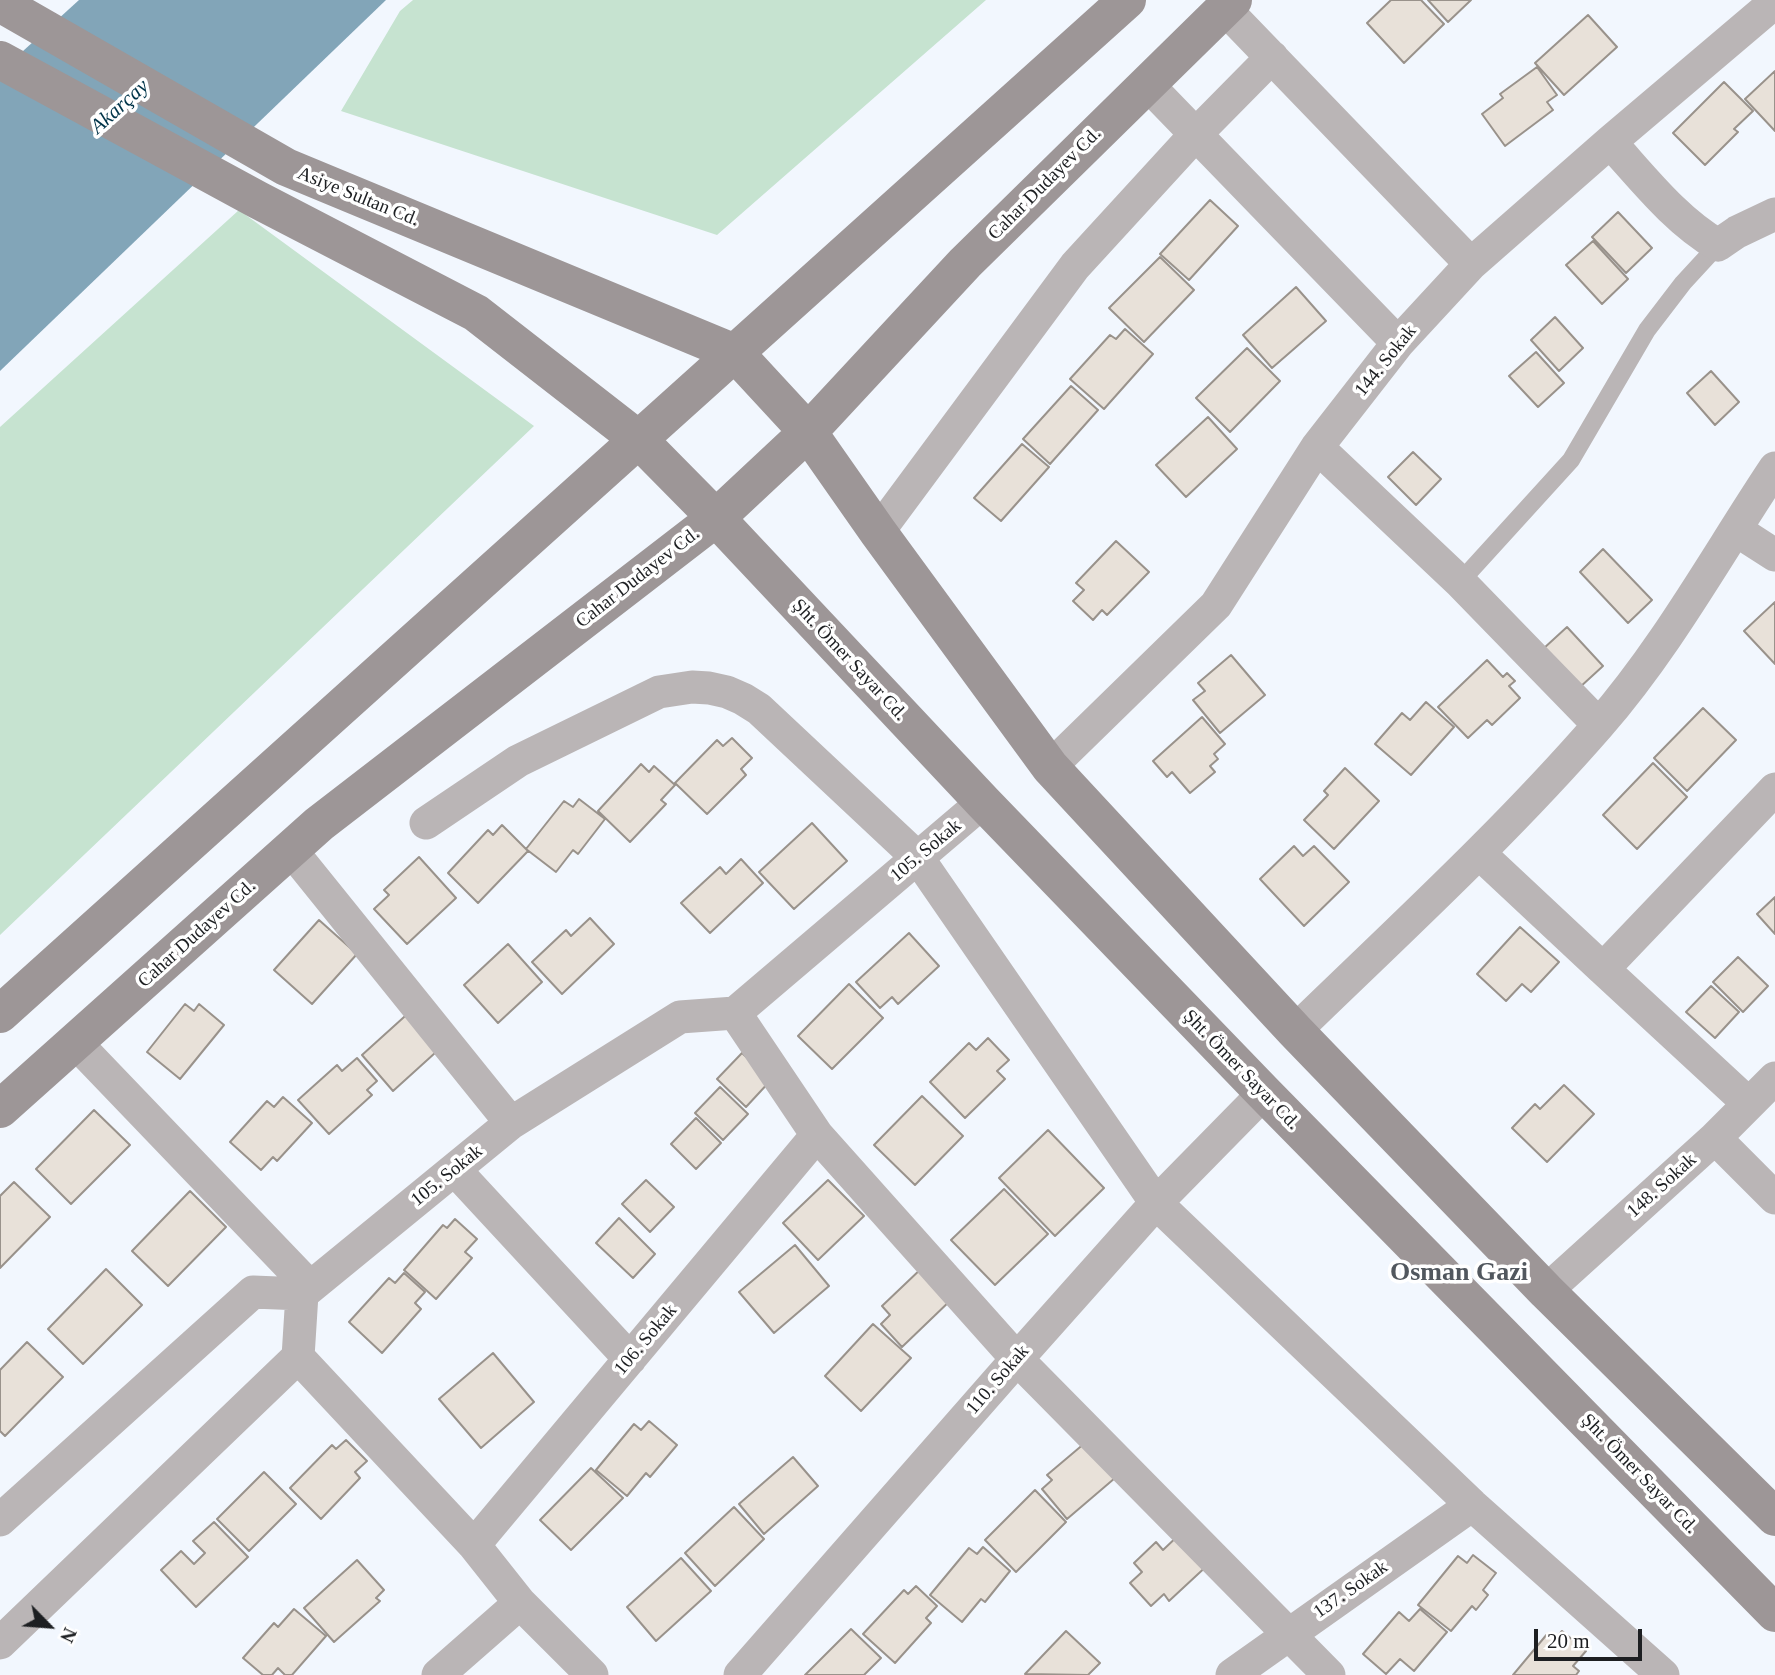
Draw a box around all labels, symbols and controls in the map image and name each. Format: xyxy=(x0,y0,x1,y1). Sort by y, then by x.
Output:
water label: Akarçay xyxy=(86,74,154,140)
street label: Cahar Dudayev Cd. xyxy=(984,123,1106,245)
street label: Asiye Sultan Cd. xyxy=(294,162,422,232)
street label: 144. Sokak xyxy=(1350,321,1422,401)
street label: Cahar Dudayev Cd. xyxy=(572,523,704,633)
street label: Şht. Ömer Sayar Cd. xyxy=(787,595,911,725)
street label: 105. Sokak xyxy=(886,815,966,887)
street label: Cahar Dudayev Cd. xyxy=(133,875,261,993)
street label: Şht. Ömer Sayar Cd. xyxy=(1178,1005,1304,1135)
street label: 105. Sokak xyxy=(407,1140,487,1212)
street label: 148. Sokak xyxy=(1623,1149,1701,1223)
district label: Osman Gazi xyxy=(1390,1257,1528,1289)
street label: 106. Sokak xyxy=(610,1300,682,1380)
street label: 110. Sokak xyxy=(962,1341,1034,1419)
street label: Şht. Ömer Sayar Cd. xyxy=(1576,1409,1702,1539)
street label: 137. Sokak xyxy=(1309,1556,1393,1624)
north arrow xyxy=(14,1591,84,1661)
scale bar xyxy=(1537,1616,1646,1660)
text: N xyxy=(56,1624,81,1646)
text: 20 m xyxy=(1547,1629,1590,1653)

